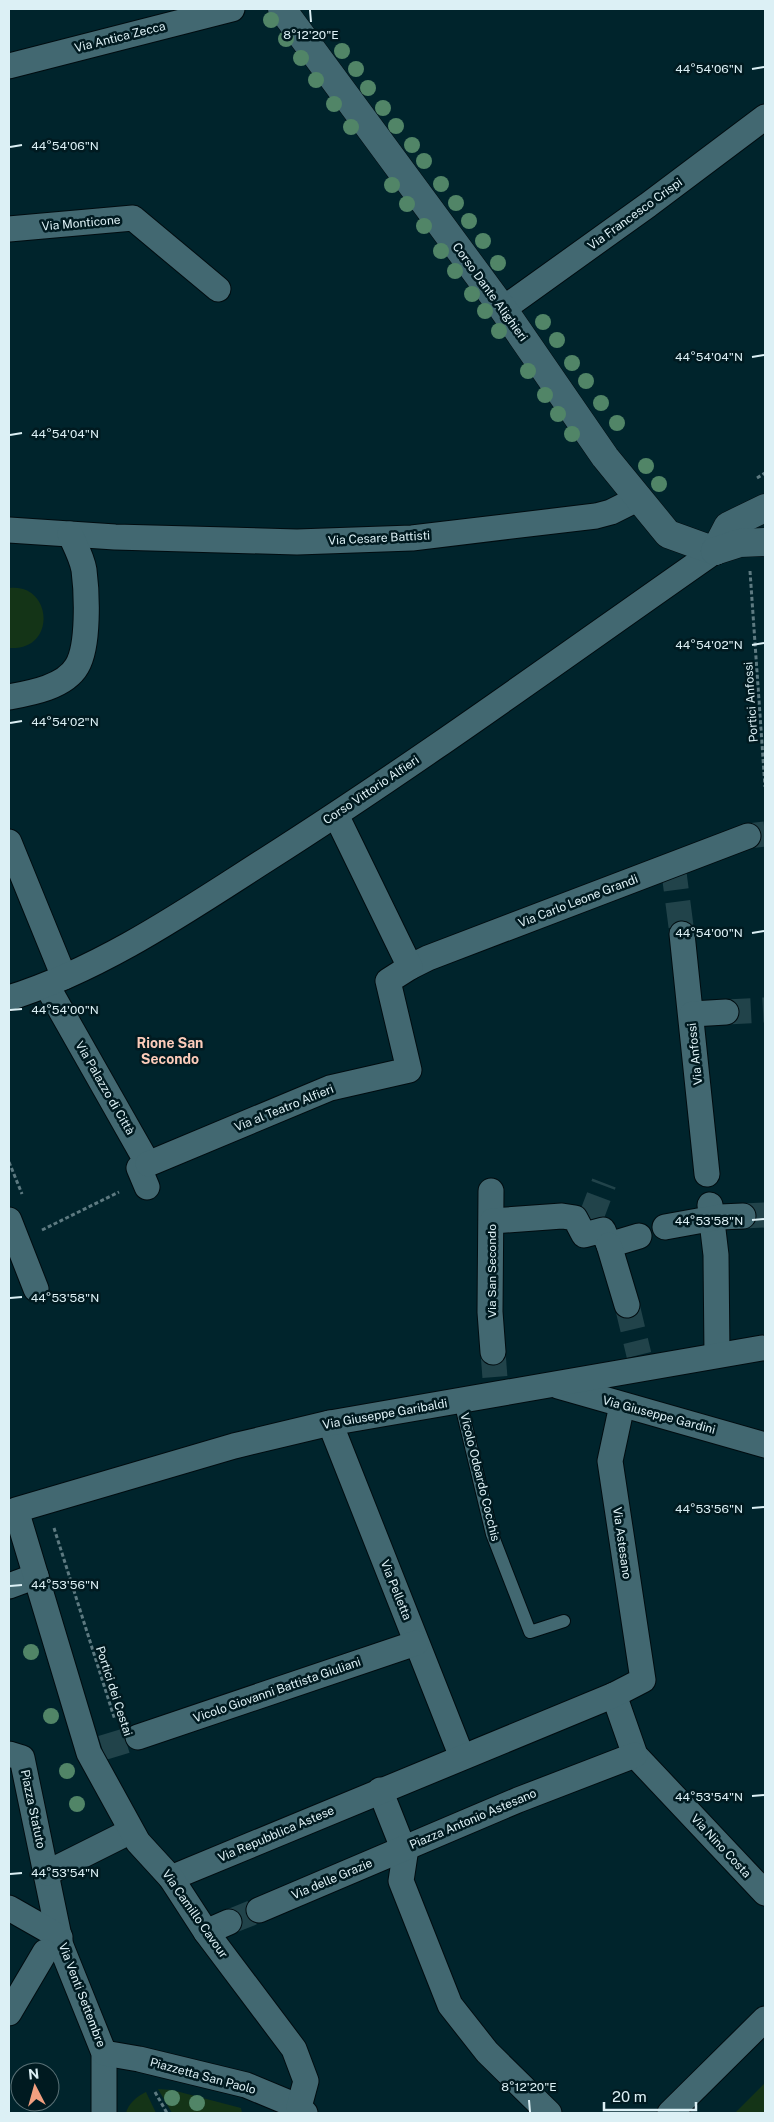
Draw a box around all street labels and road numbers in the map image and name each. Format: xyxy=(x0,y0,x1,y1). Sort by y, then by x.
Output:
street label: Via Antica Zecca xyxy=(73,19,167,55)
street label: Via Francesco Crispi xyxy=(585,175,685,253)
street label: Via Monticone xyxy=(41,213,121,233)
street label: Corso Dante Alighieri xyxy=(450,240,530,344)
street label: Via Cesare Battisti xyxy=(328,528,430,548)
street label: Portici Anfossi xyxy=(741,661,761,743)
street label: Corso Vittorio Alfieri xyxy=(320,753,422,827)
street label: Via Carlo Leone Grandi xyxy=(516,872,640,930)
street label: Via Anfossi xyxy=(685,1022,705,1086)
street label: Via Palazzo di Città xyxy=(73,1039,137,1137)
street label: Via al Teatro Alfieri xyxy=(232,1082,336,1134)
street label: Via San Secondo xyxy=(485,1224,499,1318)
street label: Via Giuseppe Gardini xyxy=(601,1393,717,1437)
street label: Via Giuseppe Garibaldi xyxy=(321,1396,449,1432)
street label: Vicolo Odoardo Cocchis xyxy=(457,1411,503,1543)
street label: Via Astesano xyxy=(610,1506,634,1580)
street label: Via Pelletta xyxy=(378,1558,414,1622)
street label: Portici dei Cestai xyxy=(93,1644,135,1738)
street label: Vicolo Giovanni Battista Giuliani xyxy=(191,1655,363,1725)
street label: Piazza Statuto xyxy=(18,1768,48,1850)
street label: Piazza Antonio Astesano xyxy=(407,1786,539,1852)
street label: Via Repubblica Astese xyxy=(216,1803,336,1865)
street label: Via Nino Costa xyxy=(688,1811,754,1881)
street label: Via delle Grazie xyxy=(290,1856,375,1902)
street label: Via Camillo Cavour xyxy=(159,1867,231,1961)
street label: Via Venti Settembre xyxy=(56,1941,108,2049)
street label: Piazzetta San Paolo xyxy=(148,2055,258,2097)

